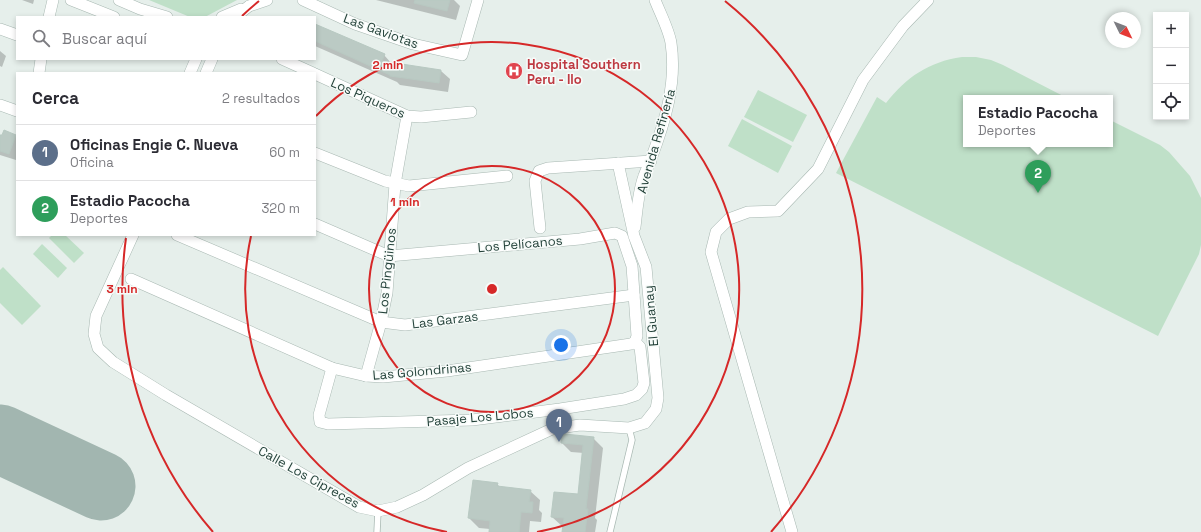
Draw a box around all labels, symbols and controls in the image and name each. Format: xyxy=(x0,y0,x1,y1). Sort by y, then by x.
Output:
street label: Las Gaviotas xyxy=(341,10,421,52)
north arrow xyxy=(1105,12,1141,48)
map controls xyxy=(1153,12,1189,120)
button: + xyxy=(1153,12,1189,48)
search box xyxy=(16,16,316,60)
icon: search xyxy=(30,27,52,49)
text: Buscar aquí xyxy=(62,29,147,48)
button: − xyxy=(1153,48,1189,84)
place label: Hospital Southern Peru - Ilo xyxy=(527,56,641,88)
text: 2 min xyxy=(372,57,404,73)
hospital icon: Hospital Southern Peru - Ilo xyxy=(504,61,524,81)
street label: Los Piqueros xyxy=(328,74,408,122)
button: locate xyxy=(1153,84,1189,120)
street label: Avenida Refinería xyxy=(633,86,679,195)
text: Cerca xyxy=(32,87,79,109)
text: 2 resultados xyxy=(222,90,300,107)
popup xyxy=(963,95,1113,147)
text: Estadio Pacocha xyxy=(978,103,1098,122)
text: Deportes xyxy=(978,122,1036,139)
text: Oficinas Engie C. Nueva xyxy=(70,135,238,154)
text: 1 xyxy=(42,144,48,161)
text: 60 m xyxy=(269,144,300,161)
text: Oficina xyxy=(70,154,114,171)
pin: 2 xyxy=(1025,160,1051,193)
text: Estadio Pacocha xyxy=(70,191,190,210)
text: 1 min xyxy=(390,194,420,210)
text: 2 xyxy=(41,200,49,217)
text: 320 m xyxy=(261,200,300,217)
text: Deportes xyxy=(70,210,128,227)
street label: Los Pingüinos xyxy=(374,227,400,315)
street label: Los Pelícanos xyxy=(477,232,563,256)
text: 3 min xyxy=(106,281,138,297)
centre of rings xyxy=(485,282,499,296)
street label: El Guanay xyxy=(640,285,662,347)
street label: Las Garzas xyxy=(411,307,479,333)
your location xyxy=(551,335,571,355)
street label: Las Golondrinas xyxy=(372,358,472,384)
street label: Pasaje Los Lobos xyxy=(426,404,534,430)
pin: 1 xyxy=(546,409,572,442)
street label: Calle Los Cipreces xyxy=(255,442,363,512)

